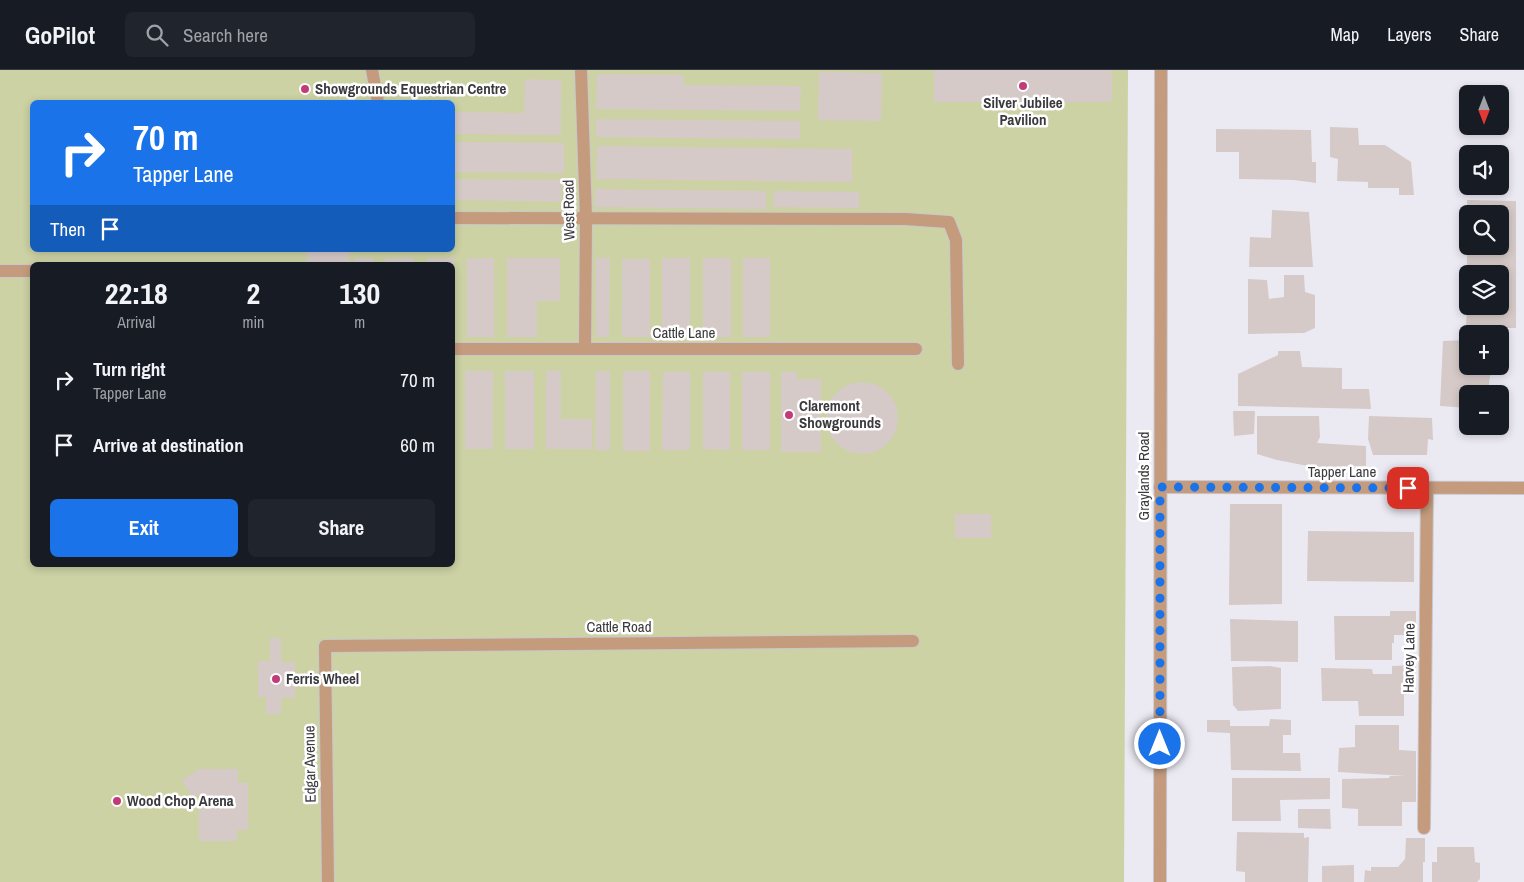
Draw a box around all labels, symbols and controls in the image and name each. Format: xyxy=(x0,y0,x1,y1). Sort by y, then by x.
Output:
search box xyxy=(125,12,475,57)
text: GoPilot xyxy=(25,19,95,51)
icon: search xyxy=(143,21,171,49)
text: Search here xyxy=(183,22,268,48)
text: Map xyxy=(1331,22,1359,47)
text: Layers xyxy=(1387,22,1432,47)
text: Share xyxy=(1460,22,1499,47)
place label: Showgrounds Equestrian Centre xyxy=(315,78,507,99)
marker: Silver Jubilee Pavilion xyxy=(1017,80,1029,92)
marker: Showgrounds Equestrian Centre xyxy=(299,83,311,95)
north arrow xyxy=(1459,85,1509,135)
map controls xyxy=(1459,85,1509,435)
place label: Silver Jubilee Pavilion xyxy=(983,92,1063,130)
text: 70 m xyxy=(133,114,198,161)
icon: right xyxy=(50,120,115,185)
button: sound xyxy=(1459,145,1509,195)
text: Tapper Lane xyxy=(133,159,234,189)
street label: West Road xyxy=(557,180,580,241)
button: search xyxy=(1459,205,1509,255)
icon: arrive xyxy=(96,215,124,243)
text: Then xyxy=(50,216,86,242)
button: layers xyxy=(1459,265,1509,315)
text: 22:18 xyxy=(105,273,168,313)
text: 2 xyxy=(247,273,260,313)
text: 130 xyxy=(339,273,380,313)
text: Arrival xyxy=(117,311,155,333)
text: min xyxy=(242,311,264,333)
text: m xyxy=(354,311,365,333)
street label: Cattle Lane xyxy=(653,322,716,343)
button: + xyxy=(1459,325,1509,375)
text: Turn right xyxy=(93,356,165,382)
icon: right xyxy=(50,366,78,394)
text: 70 m xyxy=(400,367,435,393)
text: Tapper Lane xyxy=(93,382,166,404)
button: − xyxy=(1459,385,1509,435)
place label: Claremont Showgrounds xyxy=(799,395,881,433)
marker: Claremont Showgrounds xyxy=(783,409,795,421)
icon: arrive xyxy=(50,431,78,459)
text: Arrive at destination xyxy=(93,432,244,458)
text: 60 m xyxy=(400,432,435,458)
street label: Graylands Road xyxy=(1133,432,1154,520)
street label: Tapper Lane xyxy=(1308,461,1376,482)
pin xyxy=(1387,467,1429,509)
icon: arrive xyxy=(1394,474,1422,502)
button: Exit xyxy=(50,499,238,557)
button: Share xyxy=(248,499,435,557)
street label: Cattle Road xyxy=(587,616,651,637)
street label: Harvey Lane xyxy=(1397,623,1420,693)
place label: Ferris Wheel xyxy=(286,668,359,689)
marker: Ferris Wheel xyxy=(270,673,282,685)
position arrow xyxy=(1133,717,1185,769)
street label: Edgar Avenue xyxy=(298,725,321,803)
place label: Wood Chop Arena xyxy=(127,790,234,811)
marker: Wood Chop Arena xyxy=(111,795,123,807)

